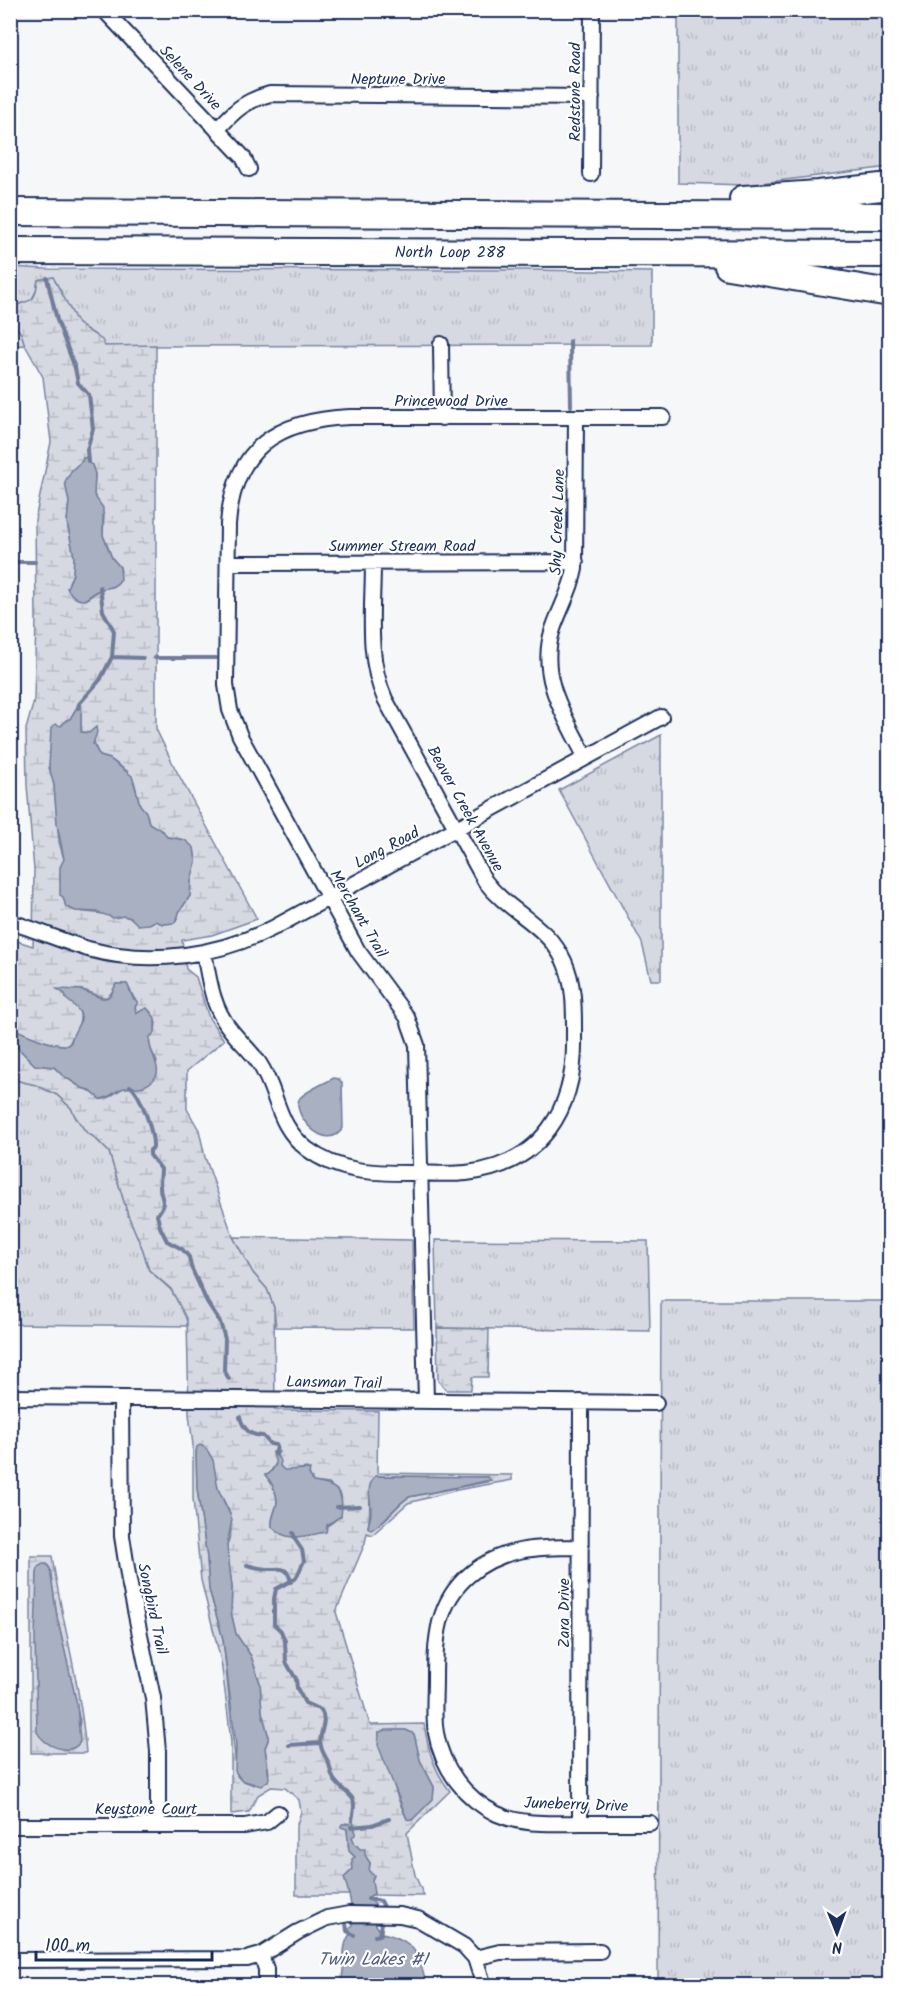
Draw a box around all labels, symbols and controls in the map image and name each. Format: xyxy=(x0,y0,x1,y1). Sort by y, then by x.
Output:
street label: Selene Drive xyxy=(153,39,227,117)
street label: Redstone Road xyxy=(563,41,588,142)
street label: Neptune Drive xyxy=(350,67,446,92)
street label: North Loop 288 xyxy=(395,240,506,265)
street label: Princewood Drive xyxy=(394,389,508,414)
street label: Shy Creek Lane xyxy=(544,469,572,575)
street label: Summer Stream Road xyxy=(329,534,476,559)
street label: Beaver Creek Avenue xyxy=(420,741,510,877)
street label: Long Road xyxy=(350,820,425,876)
street label: Merchant Trail xyxy=(323,865,394,963)
street label: Lansman Trail xyxy=(286,1370,382,1396)
street label: Songbird Trail xyxy=(130,1561,174,1657)
street label: Zara Drive xyxy=(552,1578,577,1648)
street label: Juneberry Drive xyxy=(523,1791,629,1819)
street label: Keystone Court xyxy=(95,1797,198,1822)
north arrow xyxy=(807,1903,867,1963)
scale bar xyxy=(36,1924,212,1962)
text: 100 m xyxy=(45,1932,90,1961)
text: N xyxy=(832,1934,843,1959)
water label: Twin Lakes #1 xyxy=(318,1946,430,1975)

